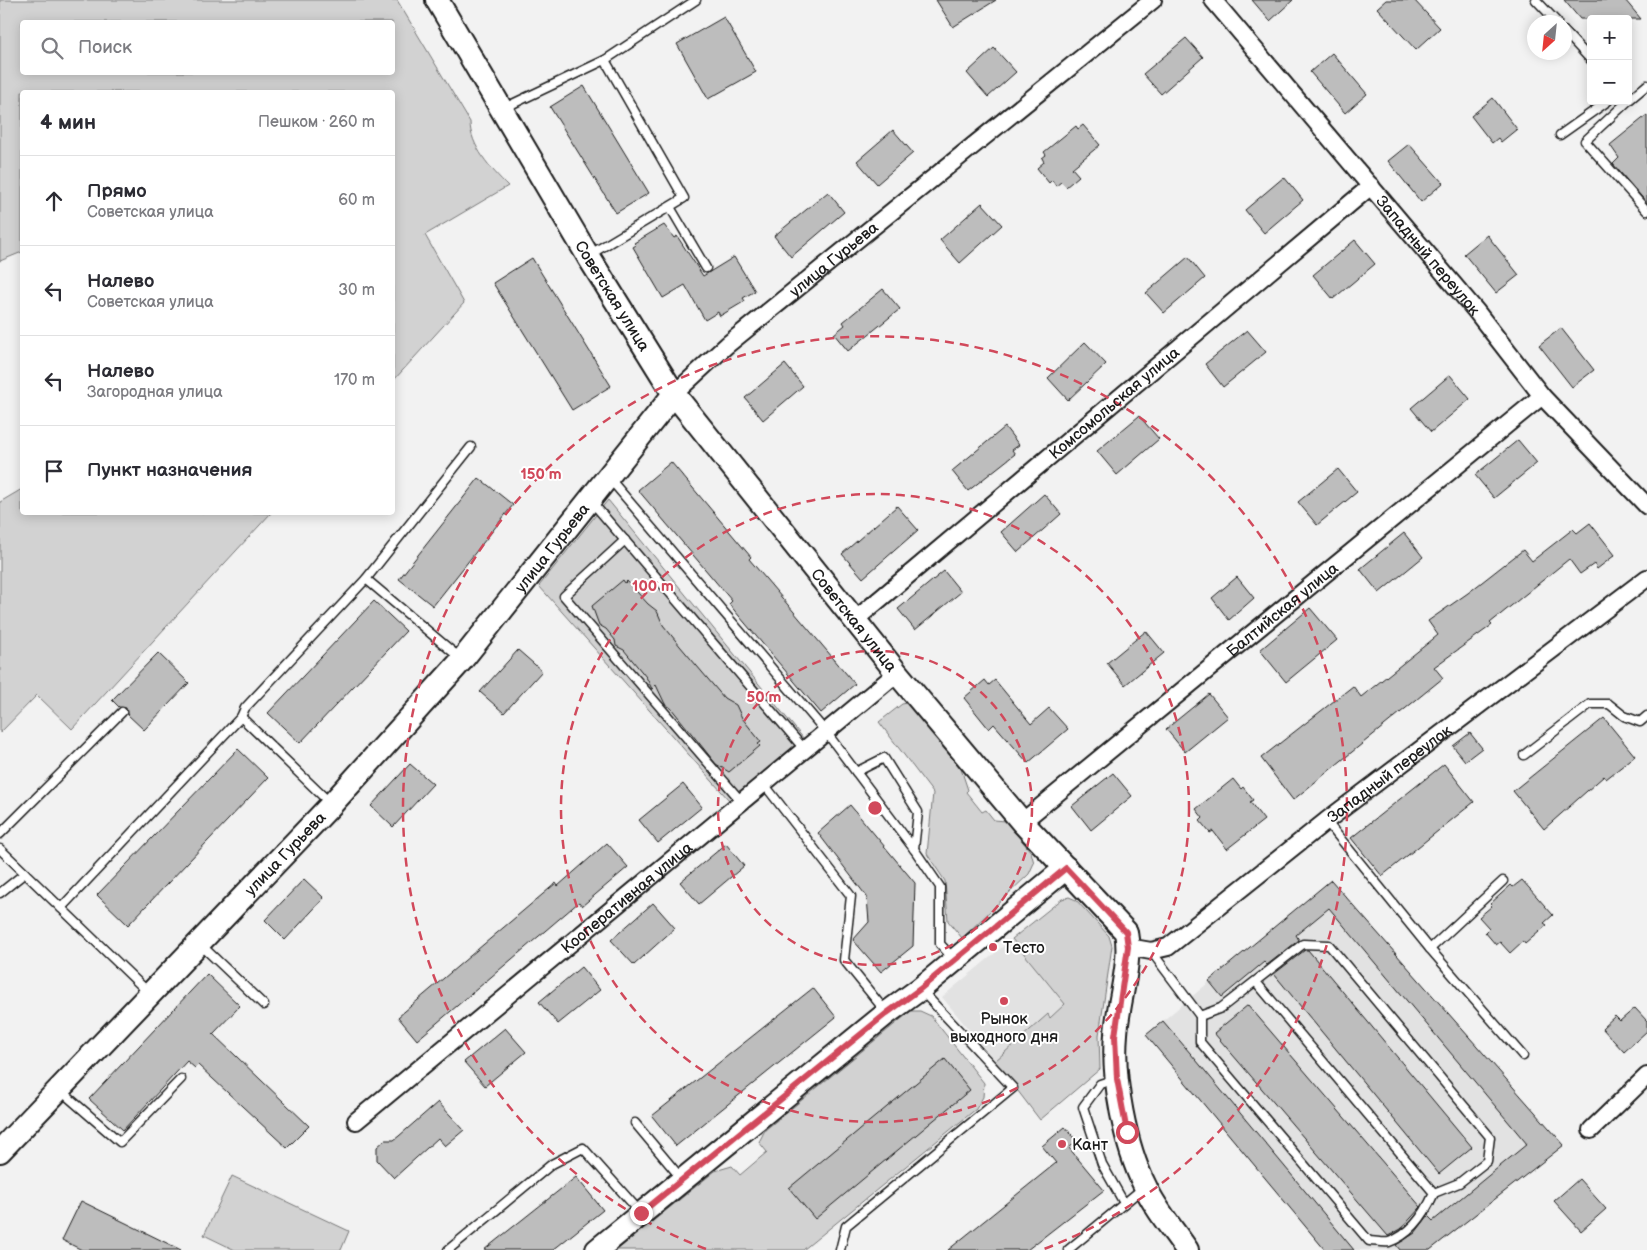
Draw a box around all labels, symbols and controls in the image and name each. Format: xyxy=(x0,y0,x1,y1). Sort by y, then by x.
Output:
north arrow xyxy=(1527,15,1572,60)
map controls xyxy=(1587,15,1632,105)
button: + xyxy=(1587,15,1632,60)
search box xyxy=(20,20,395,75)
icon: search xyxy=(38,34,66,62)
text: Поиск xyxy=(78,36,132,59)
button: − xyxy=(1587,60,1632,105)
text: 4 мин xyxy=(40,110,96,135)
text: Пешком · 260 m xyxy=(258,113,375,132)
text: Прямо xyxy=(87,180,147,203)
icon: ahead xyxy=(40,187,68,215)
text: 60 m xyxy=(338,191,375,210)
street label: Западный переулок xyxy=(1372,192,1484,320)
text: Советская улица xyxy=(87,203,214,222)
street label: улица Гурьева xyxy=(786,218,883,302)
street label: Советская улица xyxy=(570,238,653,356)
text: Налево xyxy=(87,270,154,293)
icon: left xyxy=(40,277,68,305)
text: 30 m xyxy=(338,281,375,300)
text: Советская улица xyxy=(87,293,214,312)
street label: Комсомольская улица xyxy=(1046,343,1184,464)
text: Налево xyxy=(87,360,154,383)
icon: left xyxy=(40,367,68,395)
text: 170 m xyxy=(334,371,375,390)
text: Загородная улица xyxy=(87,383,223,402)
icon: arrive xyxy=(40,457,68,485)
text: Пункт назначения xyxy=(87,459,252,482)
text: 150 m xyxy=(520,465,562,484)
street label: улица Гурьева xyxy=(511,500,594,597)
street label: Балтийская улица xyxy=(1223,559,1343,661)
street label: Советская улица xyxy=(806,565,901,677)
text: 100 m xyxy=(632,577,674,596)
text: 50 m xyxy=(747,688,782,707)
street label: Западный переулок xyxy=(1324,721,1456,828)
centre of rings xyxy=(866,799,884,817)
street label: улица Гурьева xyxy=(241,808,331,900)
street label: Кооперативная улица xyxy=(558,838,697,958)
place label: Тесто xyxy=(1003,939,1045,958)
marker: Тесто xyxy=(987,941,999,953)
marker: Рынок выходного дня xyxy=(998,995,1010,1007)
place label: Рынок выходного дня xyxy=(950,1010,1058,1047)
route start xyxy=(1116,1121,1139,1144)
place label: Кант xyxy=(1072,1136,1109,1155)
marker: Кант xyxy=(1056,1138,1068,1150)
route end xyxy=(630,1202,653,1225)

